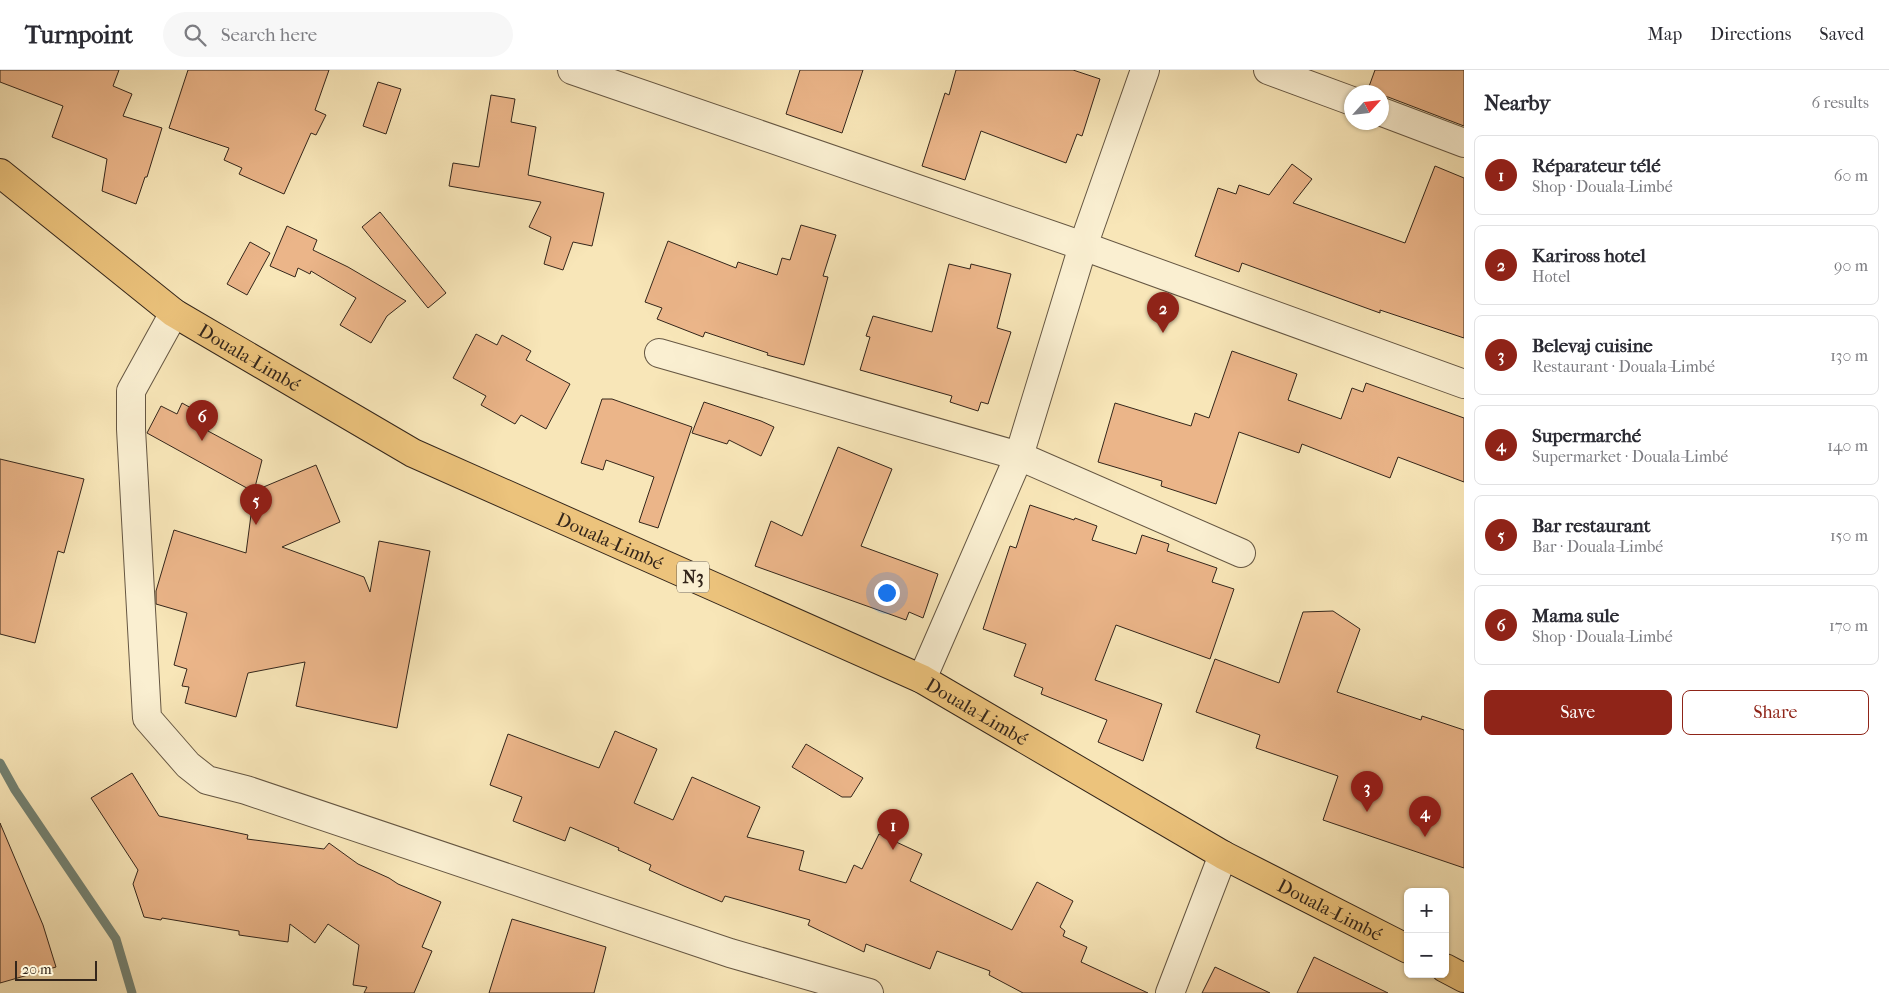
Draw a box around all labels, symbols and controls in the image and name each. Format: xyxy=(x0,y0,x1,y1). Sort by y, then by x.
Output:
search box xyxy=(163,12,513,57)
text: Turnpoint xyxy=(25,21,133,49)
icon: search xyxy=(181,21,209,49)
text: Search here xyxy=(221,24,317,46)
text: Map xyxy=(1648,24,1682,45)
text: Directions xyxy=(1710,24,1791,45)
text: Saved xyxy=(1819,24,1864,45)
north arrow xyxy=(1344,85,1389,130)
text: Nearby xyxy=(1484,91,1550,115)
text: 6 results xyxy=(1811,93,1869,112)
text: Réparateur télé xyxy=(1532,155,1661,177)
text: 1 xyxy=(1498,166,1504,185)
text: 60 m xyxy=(1834,166,1868,185)
text: Shop · Douala-Limbé xyxy=(1532,177,1673,196)
text: Kariross hotel xyxy=(1532,245,1646,267)
text: 2 xyxy=(1497,256,1505,275)
text: 90 m xyxy=(1834,256,1868,275)
text: Hotel xyxy=(1532,267,1570,286)
pin: 2 xyxy=(1147,292,1179,333)
street label: Douala-Limbé xyxy=(194,320,304,397)
text: Belevaj cuisine xyxy=(1532,335,1653,357)
text: 3 xyxy=(1498,346,1504,365)
text: 130 m xyxy=(1830,346,1868,365)
text: Restaurant · Douala-Limbé xyxy=(1532,357,1715,376)
pin: 6 xyxy=(186,400,218,441)
text: Supermarché xyxy=(1532,425,1641,447)
text: 4 xyxy=(1496,436,1506,455)
text: 140 m xyxy=(1827,436,1868,455)
text: Supermarket · Douala-Limbé xyxy=(1532,447,1728,466)
pin: 5 xyxy=(240,484,272,525)
street label: Douala-Limbé xyxy=(553,508,667,575)
text: Bar restaurant xyxy=(1532,515,1650,537)
text: 5 xyxy=(1498,526,1504,545)
text: 150 m xyxy=(1830,526,1868,545)
text: Bar · Douala-Limbé xyxy=(1532,537,1663,556)
road number: N3 xyxy=(677,562,709,592)
your location xyxy=(874,580,900,606)
text: Mama sule xyxy=(1532,605,1619,627)
text: 6 xyxy=(1497,616,1505,635)
text: 170 m xyxy=(1829,616,1868,635)
text: Shop · Douala-Limbé xyxy=(1532,627,1673,646)
street label: Douala-Limbé xyxy=(921,674,1032,750)
button: Save xyxy=(1484,690,1672,735)
button: Share xyxy=(1682,690,1869,735)
pin: 3 xyxy=(1351,771,1383,812)
pin: 4 xyxy=(1409,796,1441,837)
pin: 1 xyxy=(877,809,909,850)
street label: Douala-Limbé xyxy=(1273,875,1386,946)
map controls xyxy=(1404,888,1449,978)
button: + xyxy=(1404,888,1449,933)
button: − xyxy=(1404,933,1449,978)
scale bar xyxy=(15,958,98,981)
text: 20 m xyxy=(22,961,52,978)

